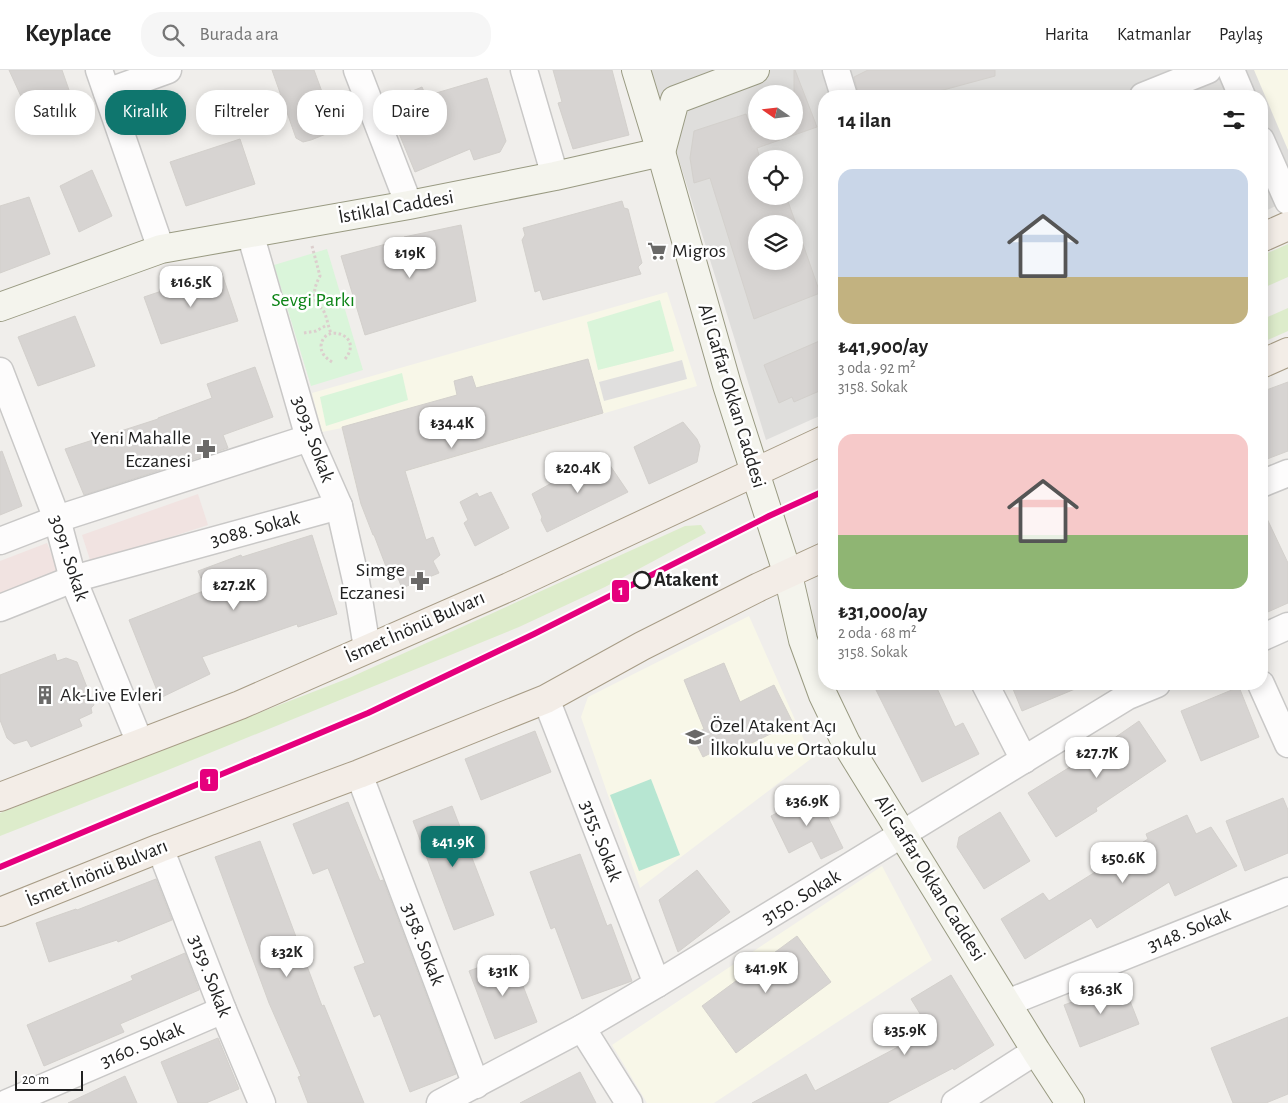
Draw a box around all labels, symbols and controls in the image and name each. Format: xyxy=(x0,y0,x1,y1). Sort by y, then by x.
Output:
search box xyxy=(141,12,491,57)
icon: search xyxy=(159,21,187,49)
text: Keyplace xyxy=(25,22,111,46)
text: Burada ara xyxy=(199,25,279,44)
text: Harita xyxy=(1045,26,1089,44)
text: Katmanlar xyxy=(1117,26,1191,44)
text: Paylaş xyxy=(1219,26,1263,44)
north arrow xyxy=(748,85,802,140)
map controls xyxy=(748,85,803,270)
chip: Satılık xyxy=(15,90,95,135)
chip: Kiralık xyxy=(105,90,186,135)
chip: Filtreler xyxy=(196,90,287,135)
chip: Yeni xyxy=(297,90,363,135)
chip: Daire xyxy=(373,90,447,135)
icon: filters xyxy=(1220,106,1248,134)
text: 14 ilan xyxy=(838,110,891,131)
button: locate xyxy=(748,150,803,205)
street label: İstiklal Caddesi xyxy=(337,187,455,227)
icon: home xyxy=(998,201,1088,291)
button: layers xyxy=(748,215,803,270)
pin: ₺19K xyxy=(380,236,440,279)
supermarket icon: Migros xyxy=(646,240,668,262)
place label: Migros xyxy=(672,241,726,261)
text: ₺19K xyxy=(395,245,425,261)
pin: ₺16.5K xyxy=(150,266,232,308)
text: ₺16.5K xyxy=(171,274,211,290)
park label: Sevgi Parkı xyxy=(271,290,355,310)
street label: Ali Gaffar Okkan Caddesi xyxy=(694,302,770,490)
text: ₺41,900/ay xyxy=(838,336,928,357)
text: 3 oda · 92 m² xyxy=(838,360,916,376)
text: 3158. Sokak xyxy=(838,379,907,395)
street label: 3093. Sokak xyxy=(288,393,338,485)
pin: ₺34.4K xyxy=(411,406,493,449)
text: ₺34.4K xyxy=(430,415,474,431)
place label: Yeni Mahalle Eczanesi xyxy=(90,428,191,471)
pharmacy icon: Yeni Mahalle Eczanesi xyxy=(195,438,217,460)
pin: ₺20.4K xyxy=(537,452,619,494)
text: ₺20.4K xyxy=(556,460,600,476)
icon: home xyxy=(998,466,1088,556)
street label: 3088. Sokak xyxy=(208,507,302,551)
street label: 3091. Sokak xyxy=(46,513,92,603)
place label: Simge Eczanesi xyxy=(339,560,405,603)
pin: ₺27.2K xyxy=(193,568,275,611)
pharmacy icon: Simge Eczanesi xyxy=(409,570,431,592)
place label: Atakent xyxy=(654,570,719,590)
marker: Atakent xyxy=(633,571,651,589)
text: ₺27.2K xyxy=(213,577,255,593)
line badge: 1 xyxy=(611,579,630,603)
text: 1 xyxy=(618,584,624,598)
street label: İsmet İnönü Bulvarı xyxy=(342,587,488,667)
text: ₺31,000/ay xyxy=(838,601,927,622)
text: 2 oda · 68 m² xyxy=(838,625,917,641)
text: 3158. Sokak xyxy=(838,644,907,660)
building icon: Ak-Live Evleri xyxy=(34,684,56,706)
place label: Ak-Live Evleri xyxy=(60,685,162,705)
place label: Özel Atakent Açı İlkokulu ve Ortaokulu xyxy=(710,716,876,759)
school or university icon: Özel Atakent Açı İlkokulu ve Ortaokulu xyxy=(684,726,706,748)
pin: ₺27.7K xyxy=(1056,736,1138,779)
text: ₺27.7K xyxy=(1076,745,1118,761)
line badge: 1 xyxy=(199,768,219,792)
text: 1 xyxy=(206,773,212,787)
pin: ₺36.9K xyxy=(766,784,848,827)
street label: Ali Gaffar Okkan Caddesi xyxy=(871,792,989,964)
text: ₺36.9K xyxy=(786,793,828,809)
street label: 3155. Sokak xyxy=(576,797,626,885)
pin: ₺41.9K xyxy=(412,826,494,868)
text: ₺41.9K xyxy=(432,834,474,850)
street label: İsmet İnönü Bulvarı xyxy=(23,836,171,910)
pin: ₺50.6K xyxy=(1082,842,1164,884)
text: ₺50.6K xyxy=(1101,850,1145,866)
street label: 3150. Sokak xyxy=(758,866,844,928)
street label: 3158. Sokak xyxy=(398,900,448,988)
street label: 3148. Sokak xyxy=(1144,904,1234,956)
street label: 3159. Sokak xyxy=(185,932,235,1020)
pin: ₺32K xyxy=(257,936,317,978)
text: ₺32K xyxy=(271,944,303,960)
pin: ₺41.9K xyxy=(725,952,807,994)
pin: ₺31K xyxy=(473,954,533,997)
text: ₺41.9K xyxy=(745,960,787,976)
text: ₺31K xyxy=(488,963,518,979)
pin: ₺36.3K xyxy=(1060,972,1142,1015)
text: ₺36.3K xyxy=(1080,981,1122,997)
pin: ₺35.9K xyxy=(864,1014,946,1056)
street label: 3160. Sokak xyxy=(97,1018,187,1072)
text: ₺35.9K xyxy=(884,1022,926,1038)
scale bar xyxy=(15,1068,82,1091)
text: 20 m xyxy=(22,1073,49,1087)

